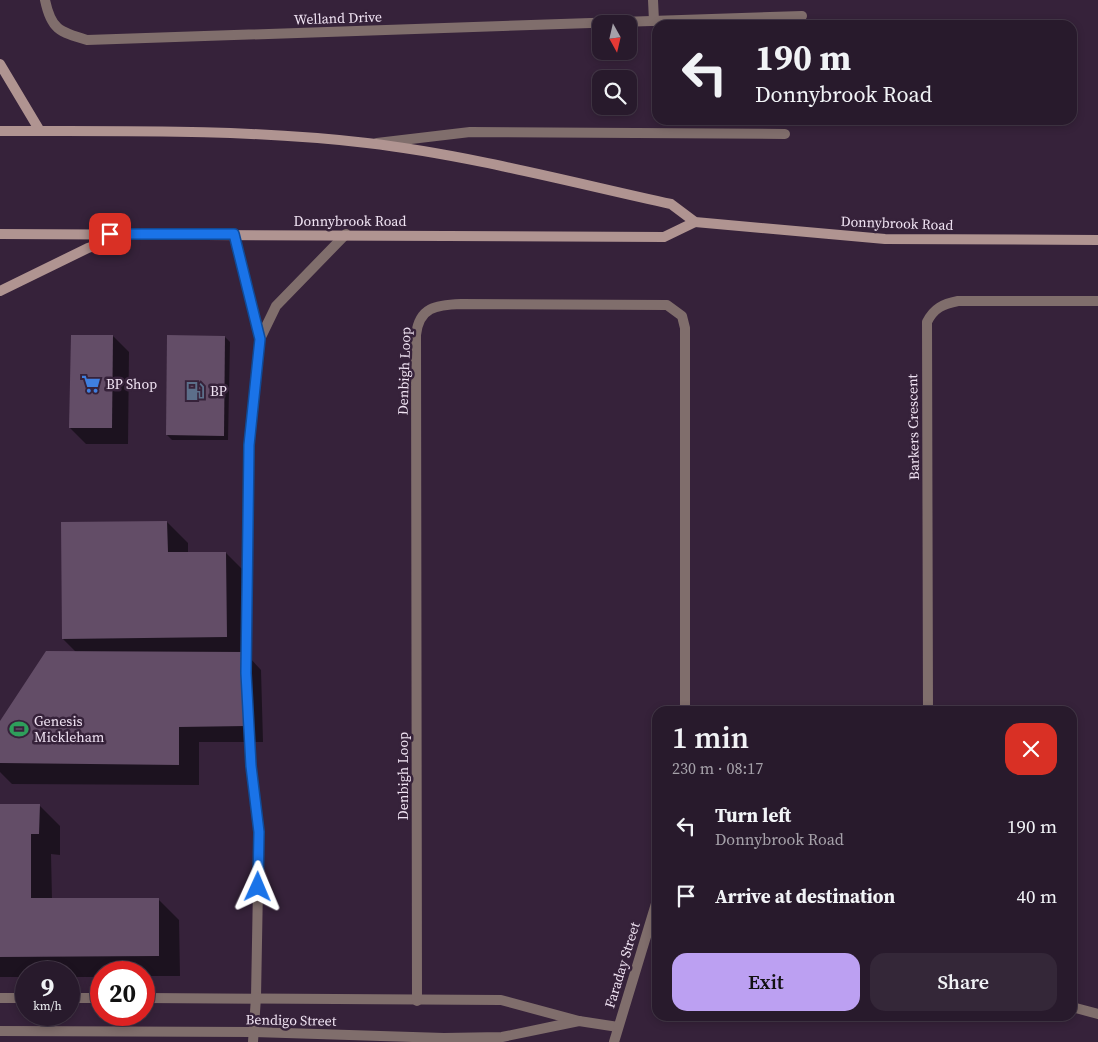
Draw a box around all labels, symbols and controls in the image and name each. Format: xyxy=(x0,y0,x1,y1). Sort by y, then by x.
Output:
street label: Welland Drive xyxy=(294,6,382,30)
north arrow xyxy=(592,15,638,60)
map controls xyxy=(592,15,637,115)
text: 190 m xyxy=(755,34,851,82)
icon: left xyxy=(672,40,737,105)
button: search xyxy=(592,70,637,115)
text: Donnybrook Road xyxy=(755,79,932,109)
street label: Donnybrook Road xyxy=(294,211,406,231)
street label: Donnybrook Road xyxy=(840,211,954,235)
pin xyxy=(89,213,131,255)
icon: arrive xyxy=(96,220,124,248)
street label: Denbigh Loop xyxy=(392,327,416,415)
supermarket icon: BP Shop xyxy=(80,373,102,395)
street label: Barkers Crescent xyxy=(902,373,924,480)
place label: BP Shop xyxy=(106,374,157,394)
fuel station icon: BP xyxy=(184,380,206,402)
place label: BP xyxy=(210,381,227,401)
place label: Genesis Mickleham xyxy=(34,711,105,747)
text: 1 min xyxy=(672,717,749,758)
sports icon: Genesis Mickleham xyxy=(8,718,30,740)
button: close xyxy=(1005,723,1057,775)
street label: Denbigh Loop xyxy=(393,732,413,820)
text: 230 m · 08:17 xyxy=(672,757,763,779)
text: Turn left xyxy=(715,802,791,828)
icon: left xyxy=(672,812,700,840)
text: 190 m xyxy=(1007,813,1057,839)
text: Donnybrook Road xyxy=(715,828,844,850)
position arrow xyxy=(231,860,283,912)
icon: arrive xyxy=(672,882,700,910)
text: Arrive at destination xyxy=(715,883,895,909)
text: 40 m xyxy=(1016,883,1057,909)
street label: Faraday Street xyxy=(599,919,645,1010)
button: Exit xyxy=(672,953,860,1011)
button: Share xyxy=(870,953,1057,1011)
speed limit sign: 20 xyxy=(90,961,155,1026)
text: 9 xyxy=(41,970,54,1004)
text: km/h xyxy=(33,998,62,1014)
street label: Bendigo Street xyxy=(245,1009,337,1031)

